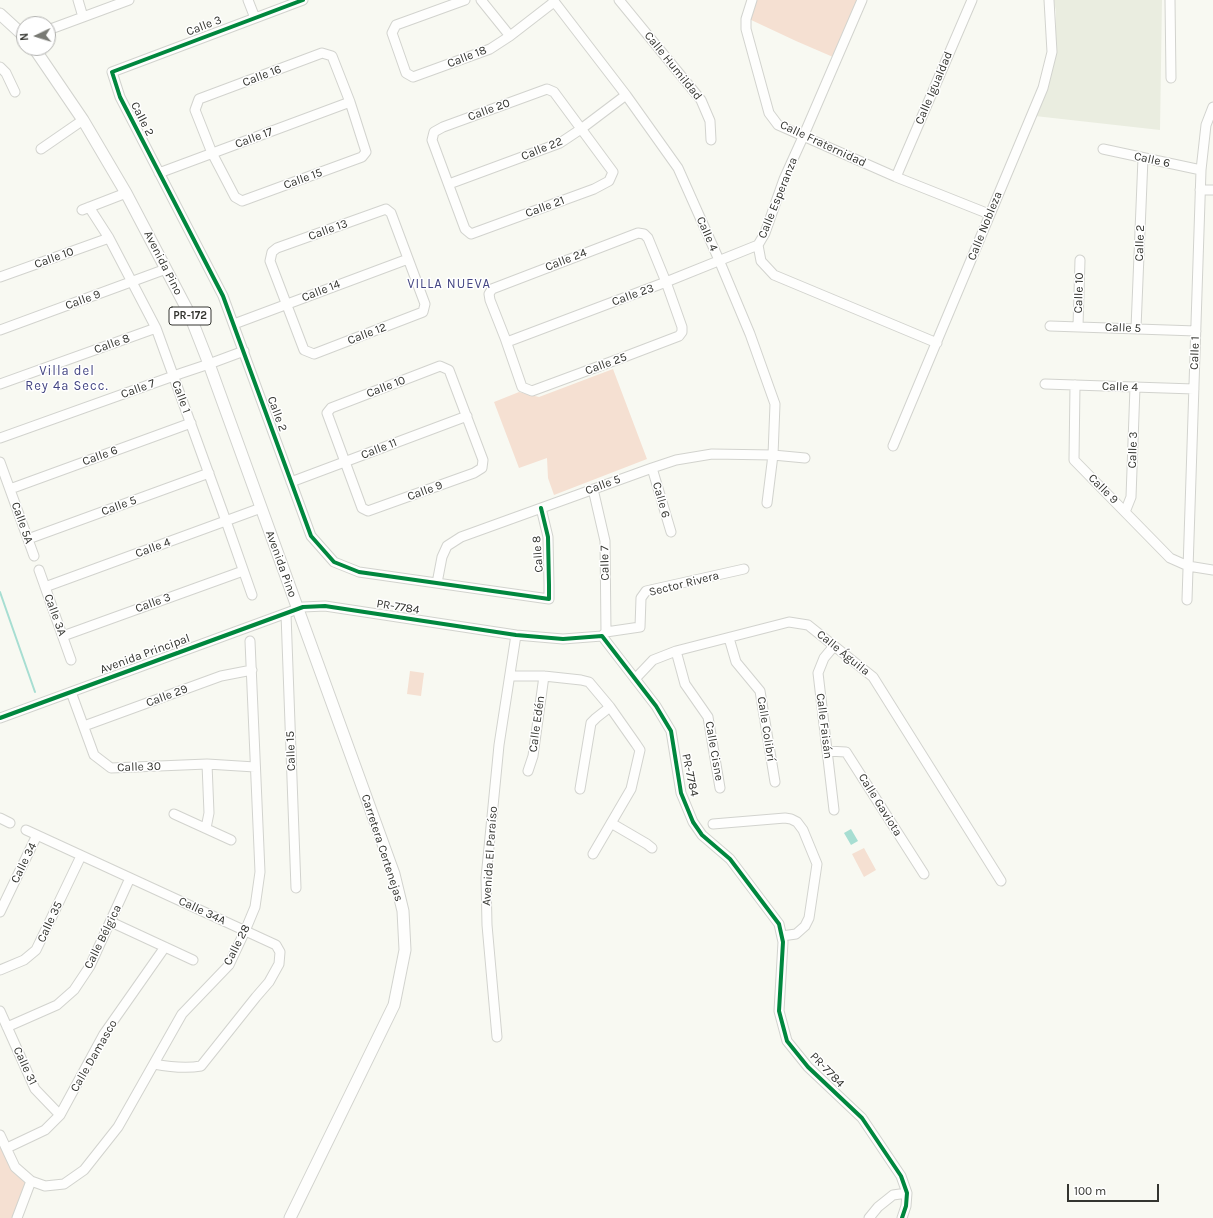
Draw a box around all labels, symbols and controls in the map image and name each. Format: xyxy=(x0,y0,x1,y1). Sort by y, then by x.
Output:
street label: Calle 3 xyxy=(184,13,224,39)
north arrow xyxy=(16,16,56,56)
street label: Calle Humildad xyxy=(641,29,705,103)
text: N xyxy=(18,32,31,41)
street label: Calle 18 xyxy=(445,43,489,71)
street label: Calle Igualdad xyxy=(912,49,956,127)
street label: Calle 16 xyxy=(241,62,283,90)
street label: Calle 20 xyxy=(466,96,512,124)
street label: Calle 2 xyxy=(127,99,157,139)
street label: Calle Fraternidad xyxy=(778,118,868,170)
street label: Calle 17 xyxy=(233,125,275,151)
street label: Calle 22 xyxy=(519,134,565,164)
street label: Calle 6 xyxy=(1133,149,1171,171)
street label: Calle Esperanza xyxy=(755,155,801,241)
street label: Calle 15 xyxy=(282,165,324,193)
street label: Calle Nobleza xyxy=(965,189,1005,263)
street label: Calle 21 xyxy=(523,193,567,221)
street label: Calle 4 xyxy=(693,214,721,254)
street label: Calle 13 xyxy=(306,216,350,244)
street label: Calle 2 xyxy=(1132,224,1148,262)
street label: Avenida Pino xyxy=(141,228,185,298)
street label: Calle 10 xyxy=(32,244,76,272)
street label: Calle 24 xyxy=(543,246,589,274)
street label: Calle 10 xyxy=(1071,272,1087,314)
district label: VILLA NUEVA xyxy=(407,276,491,292)
street label: Calle 14 xyxy=(300,277,342,305)
street label: Calle 23 xyxy=(610,281,656,309)
street label: Calle 9 xyxy=(63,287,103,313)
road number: PR-172 xyxy=(169,307,211,325)
street label: Calle 12 xyxy=(345,320,389,348)
street label: Calle 5 xyxy=(1105,320,1141,336)
street label: Calle 8 xyxy=(92,331,132,357)
street label: Calle 1 xyxy=(1187,336,1203,370)
street label: Calle 25 xyxy=(583,350,629,378)
district label: Villa del Rey 4ª Secc. xyxy=(31,363,103,394)
street label: Calle 10 xyxy=(364,373,408,401)
street label: Calle 7 xyxy=(119,376,157,402)
street label: Calle 1 xyxy=(168,379,194,415)
street label: Calle 4 xyxy=(1102,379,1138,395)
street label: Calle 2 xyxy=(264,394,290,434)
street label: Calle 3 xyxy=(1125,431,1141,469)
street label: Calle 11 xyxy=(359,436,399,462)
street label: Calle 6 xyxy=(80,443,120,469)
street label: Calle 9 xyxy=(1085,471,1121,507)
street label: Calle 5 xyxy=(583,472,623,498)
street label: Calle 9 xyxy=(405,478,445,504)
street label: Calle 6 xyxy=(649,480,673,520)
street label: Calle 5 xyxy=(99,493,139,519)
street label: Calle 5A xyxy=(8,500,36,546)
street label: Avenida Pino xyxy=(262,529,300,599)
street label: Calle 4 xyxy=(133,535,173,561)
street label: Calle 8 xyxy=(530,535,546,573)
street label: Calle 7 xyxy=(597,545,613,581)
street label: Sector Rivera xyxy=(647,568,721,600)
street label: Calle 3 xyxy=(133,590,173,616)
street label: Calle 3A xyxy=(41,592,69,638)
street label: PR-7784 xyxy=(375,596,421,618)
street label: Calle Águila xyxy=(814,627,872,679)
street label: Avenida Principal xyxy=(98,631,192,677)
street label: Calle 29 xyxy=(144,682,190,710)
street label: Calle Faisán xyxy=(813,692,835,760)
street label: Calle Edén xyxy=(526,695,548,753)
street label: Calle Colibrí xyxy=(754,695,778,763)
street label: Calle Cisne xyxy=(702,720,726,782)
street label: Calle 15 xyxy=(283,731,299,771)
street label: PR-7784 xyxy=(678,752,702,798)
street label: Calle 30 xyxy=(117,759,161,775)
street label: Calle Gaviota xyxy=(855,771,905,839)
street label: Carretera Certenejas xyxy=(358,793,406,903)
street label: Avenida El Paraíso xyxy=(479,806,501,906)
street label: Calle 34 xyxy=(8,840,40,886)
street label: Calle 34A xyxy=(176,894,228,928)
street label: Calle 35 xyxy=(34,899,66,945)
street label: Calle Bélgica xyxy=(81,902,125,972)
street label: Calle 28 xyxy=(221,922,253,968)
street label: Calle Damasco xyxy=(67,1017,121,1095)
street label: Calle 31 xyxy=(10,1044,40,1088)
street label: PR-7784 xyxy=(807,1049,847,1091)
scale bar xyxy=(1069,1176,1161,1202)
text: 100 m xyxy=(1074,1184,1106,1198)

